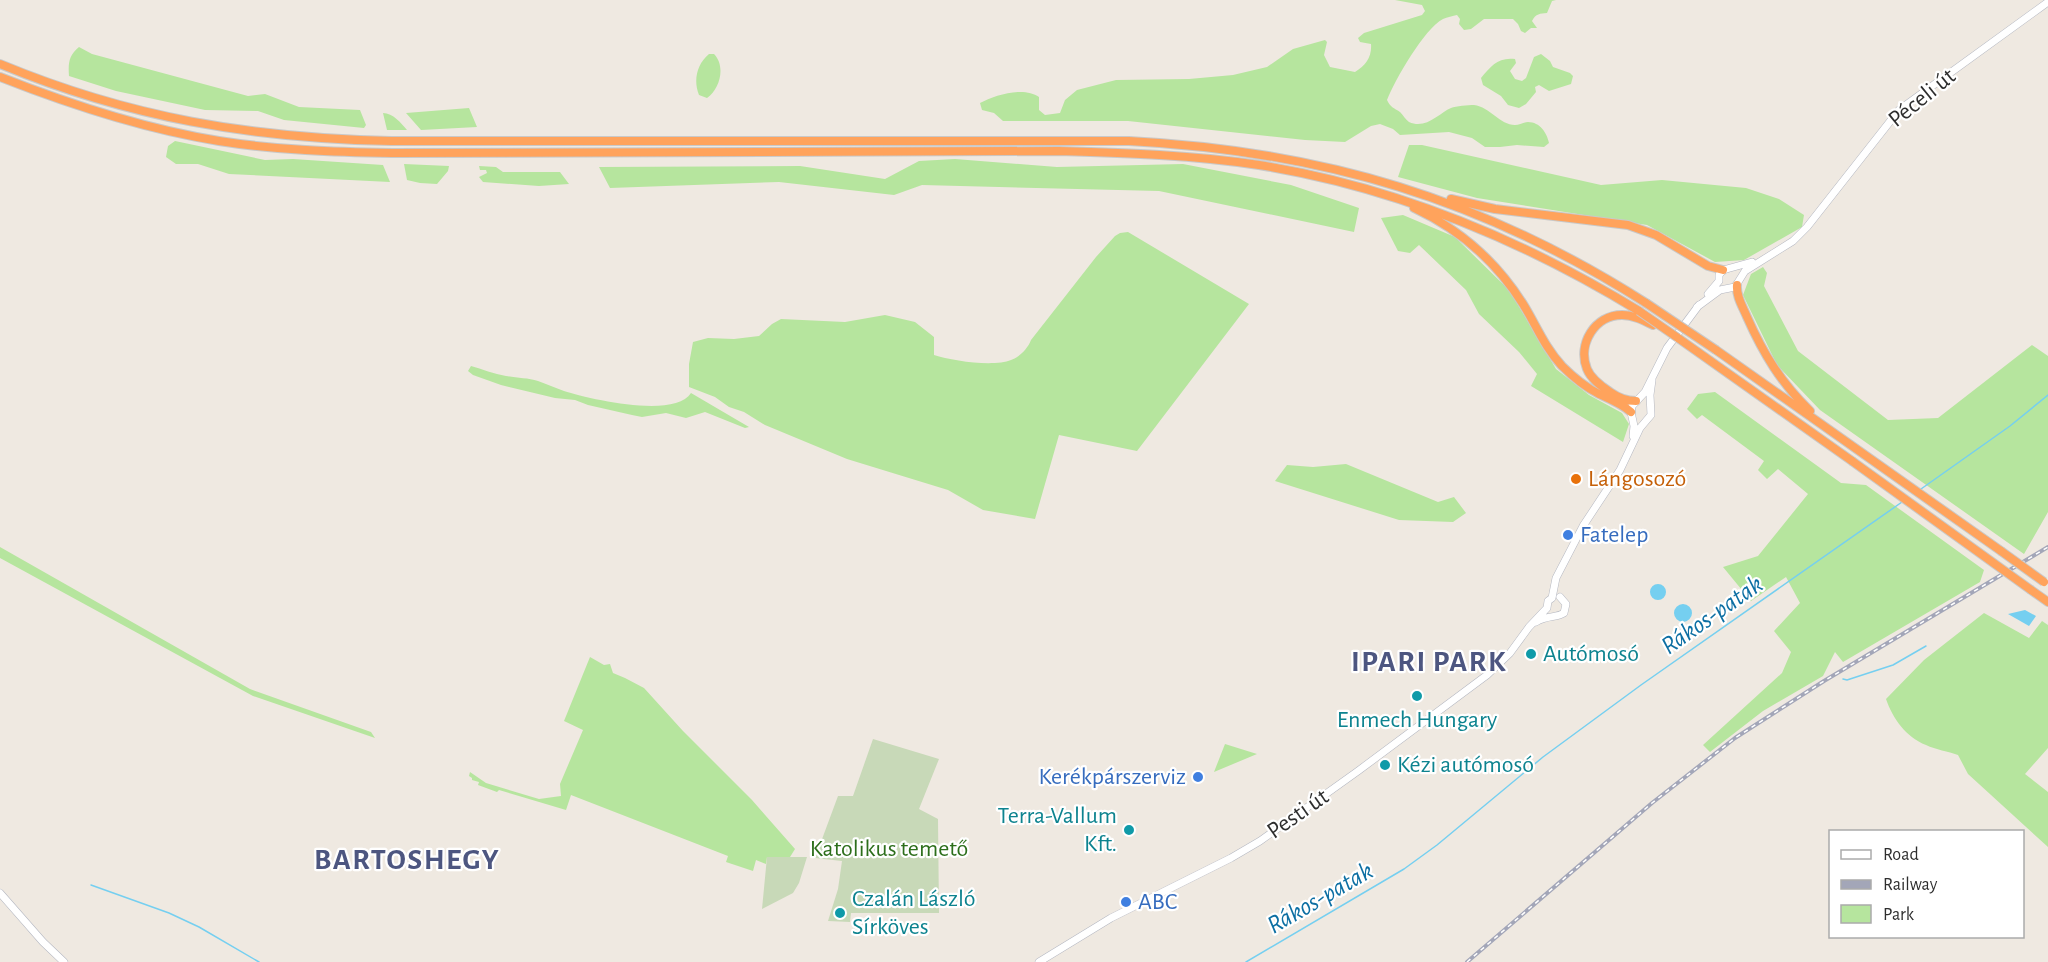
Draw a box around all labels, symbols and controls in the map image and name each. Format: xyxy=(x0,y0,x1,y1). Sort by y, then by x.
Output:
street label: Péceli út xyxy=(1884,64,1960,132)
place label: Lángosozó xyxy=(1588,467,1686,491)
marker: Lángosozó xyxy=(1569,472,1583,486)
place label: Fatelep xyxy=(1580,523,1648,547)
marker: Fatelep xyxy=(1561,528,1575,542)
water label: Rákos-patak xyxy=(1656,571,1768,659)
place label: Autómosó xyxy=(1543,642,1639,666)
district label: IPARI PARK xyxy=(1351,647,1507,677)
marker: Autómosó xyxy=(1524,647,1538,661)
marker: Enmech Hungary xyxy=(1410,689,1424,703)
place label: Enmech Hungary xyxy=(1337,708,1497,732)
place label: Kézi autómosó xyxy=(1397,753,1534,777)
marker: Kézi autómosó xyxy=(1378,758,1392,772)
place label: Kerékpárszerviz xyxy=(1038,765,1186,789)
marker: Kerékpárszerviz xyxy=(1191,770,1205,784)
street label: Pesti út xyxy=(1263,784,1333,844)
place label: Terra-Vallum Kft. xyxy=(998,804,1117,856)
marker: Terra-Vallum Kft. xyxy=(1122,823,1136,837)
legend xyxy=(1829,830,2024,938)
park label: Katolikus temető xyxy=(810,837,968,861)
district label: BARTOSHEGY xyxy=(314,845,500,875)
text: Road xyxy=(1883,846,1919,864)
water label: Rákos-patak xyxy=(1263,857,1377,939)
text: Railway xyxy=(1883,876,1938,894)
place label: Czalán László Sírköves xyxy=(852,887,976,939)
place label: ABC xyxy=(1138,890,1177,914)
marker: ABC xyxy=(1119,895,1133,909)
marker: Czalán László Sírköves xyxy=(833,906,847,920)
text: Park xyxy=(1883,906,1915,924)

